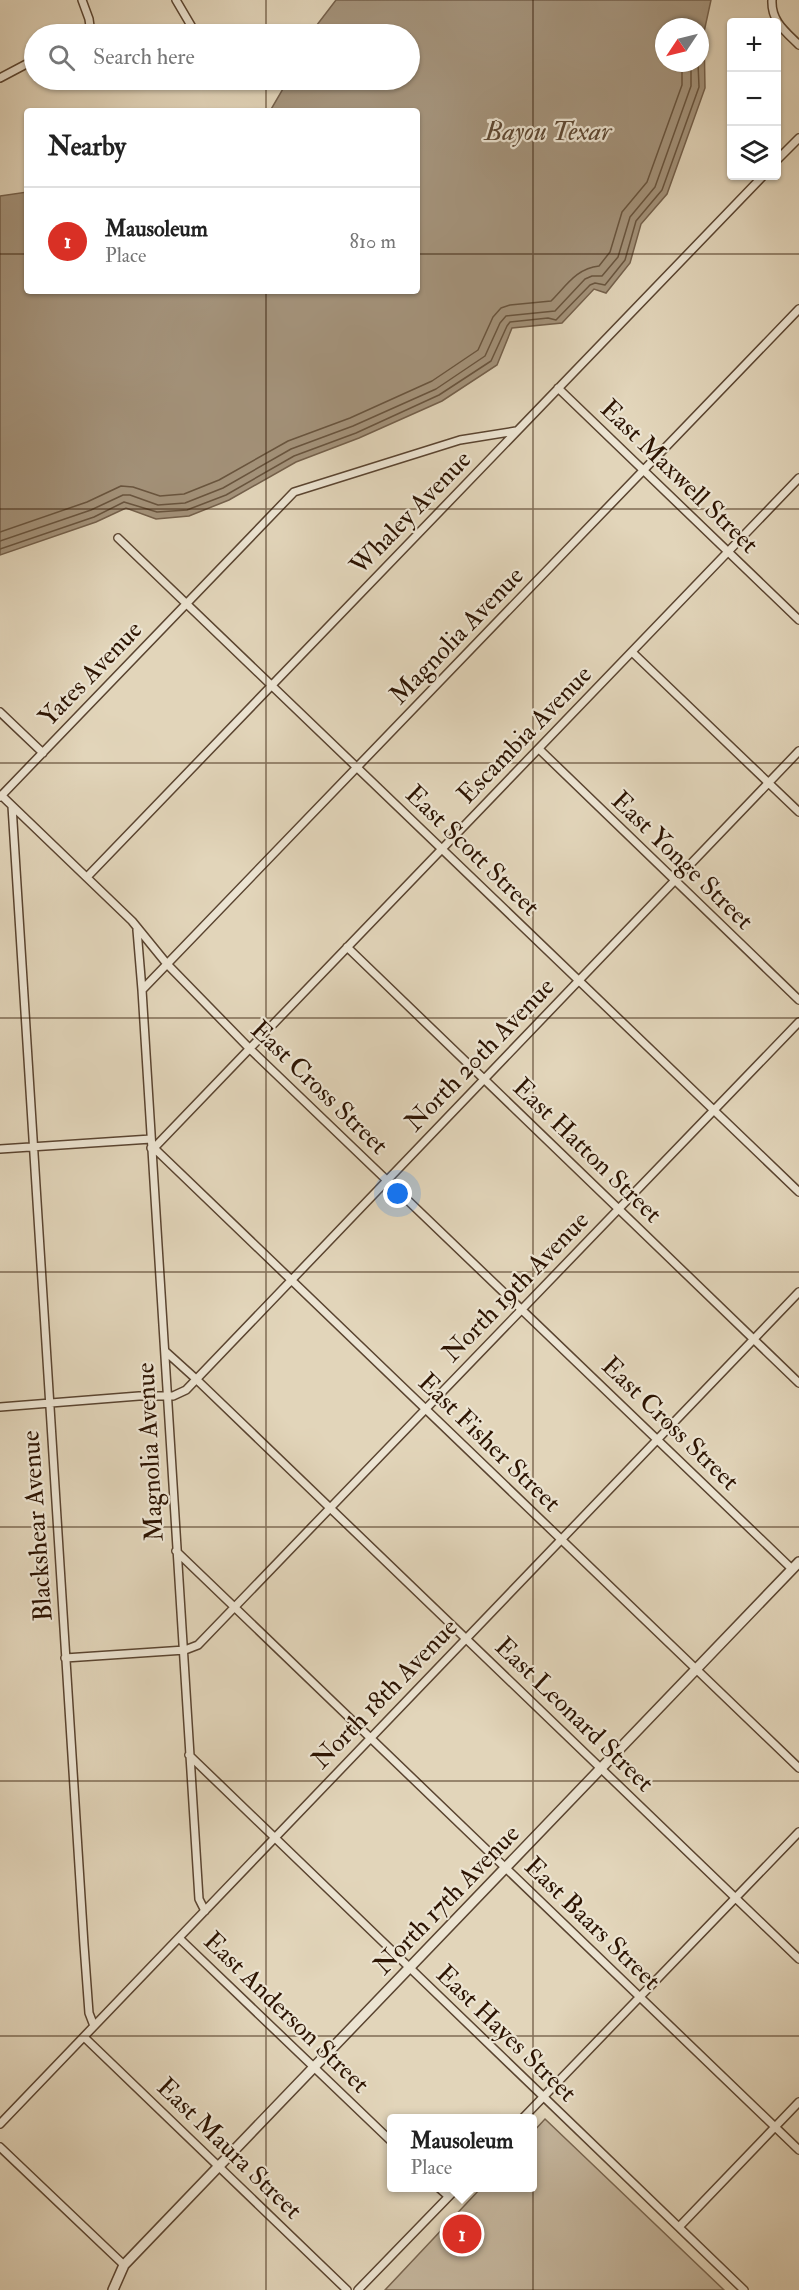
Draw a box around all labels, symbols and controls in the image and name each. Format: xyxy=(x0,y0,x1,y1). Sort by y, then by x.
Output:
north arrow xyxy=(655,18,709,72)
map controls xyxy=(727,18,781,180)
button: + xyxy=(727,18,781,72)
search box xyxy=(24,24,420,90)
icon: search xyxy=(45,41,78,74)
text: Search here xyxy=(93,43,195,71)
button: − xyxy=(727,72,781,126)
water label: Bayou Texar xyxy=(483,115,613,148)
button: layers xyxy=(727,126,781,180)
text: Nearby xyxy=(48,131,126,163)
text: Mausoleum xyxy=(105,215,208,243)
text: 1 xyxy=(64,229,71,254)
text: 810 m xyxy=(350,229,396,254)
text: Place xyxy=(105,243,146,268)
street label: East Maxwell Street xyxy=(594,393,765,560)
street label: Whaley Avenue xyxy=(343,444,478,582)
street label: Magnolia Avenue xyxy=(383,560,531,711)
street label: Yates Avenue xyxy=(32,614,149,733)
street label: Escambia Avenue xyxy=(451,659,599,811)
street label: East Scott Street xyxy=(398,779,546,923)
street label: East Yonge Street xyxy=(605,785,760,937)
street label: North 20th Avenue xyxy=(398,971,561,1138)
street label: East Cross Street xyxy=(244,1014,395,1161)
street label: East Hatton Street xyxy=(506,1071,669,1230)
your location xyxy=(383,1179,412,1208)
street label: North 19th Avenue xyxy=(436,1204,596,1369)
street label: East Cross Street xyxy=(595,1350,746,1497)
street label: Magnolia Avenue xyxy=(129,1361,171,1542)
street label: East Fisher Street xyxy=(411,1366,567,1519)
street label: Blackshear Avenue xyxy=(14,1429,60,1623)
street label: North 18th Avenue xyxy=(305,1612,465,1776)
street label: East Leonard Street xyxy=(488,1631,661,1799)
street label: North 17th Avenue xyxy=(367,1818,527,1981)
street label: East Baars Street xyxy=(517,1851,667,1997)
street label: East Anderson Street xyxy=(197,1925,376,2100)
street label: East Hayes Street xyxy=(429,1959,583,2109)
street label: East Maura Street xyxy=(150,2071,309,2226)
popup xyxy=(387,2114,537,2192)
text: Mausoleum xyxy=(411,2127,513,2155)
text: Place xyxy=(411,2155,452,2180)
pin: 1 xyxy=(442,2212,482,2256)

